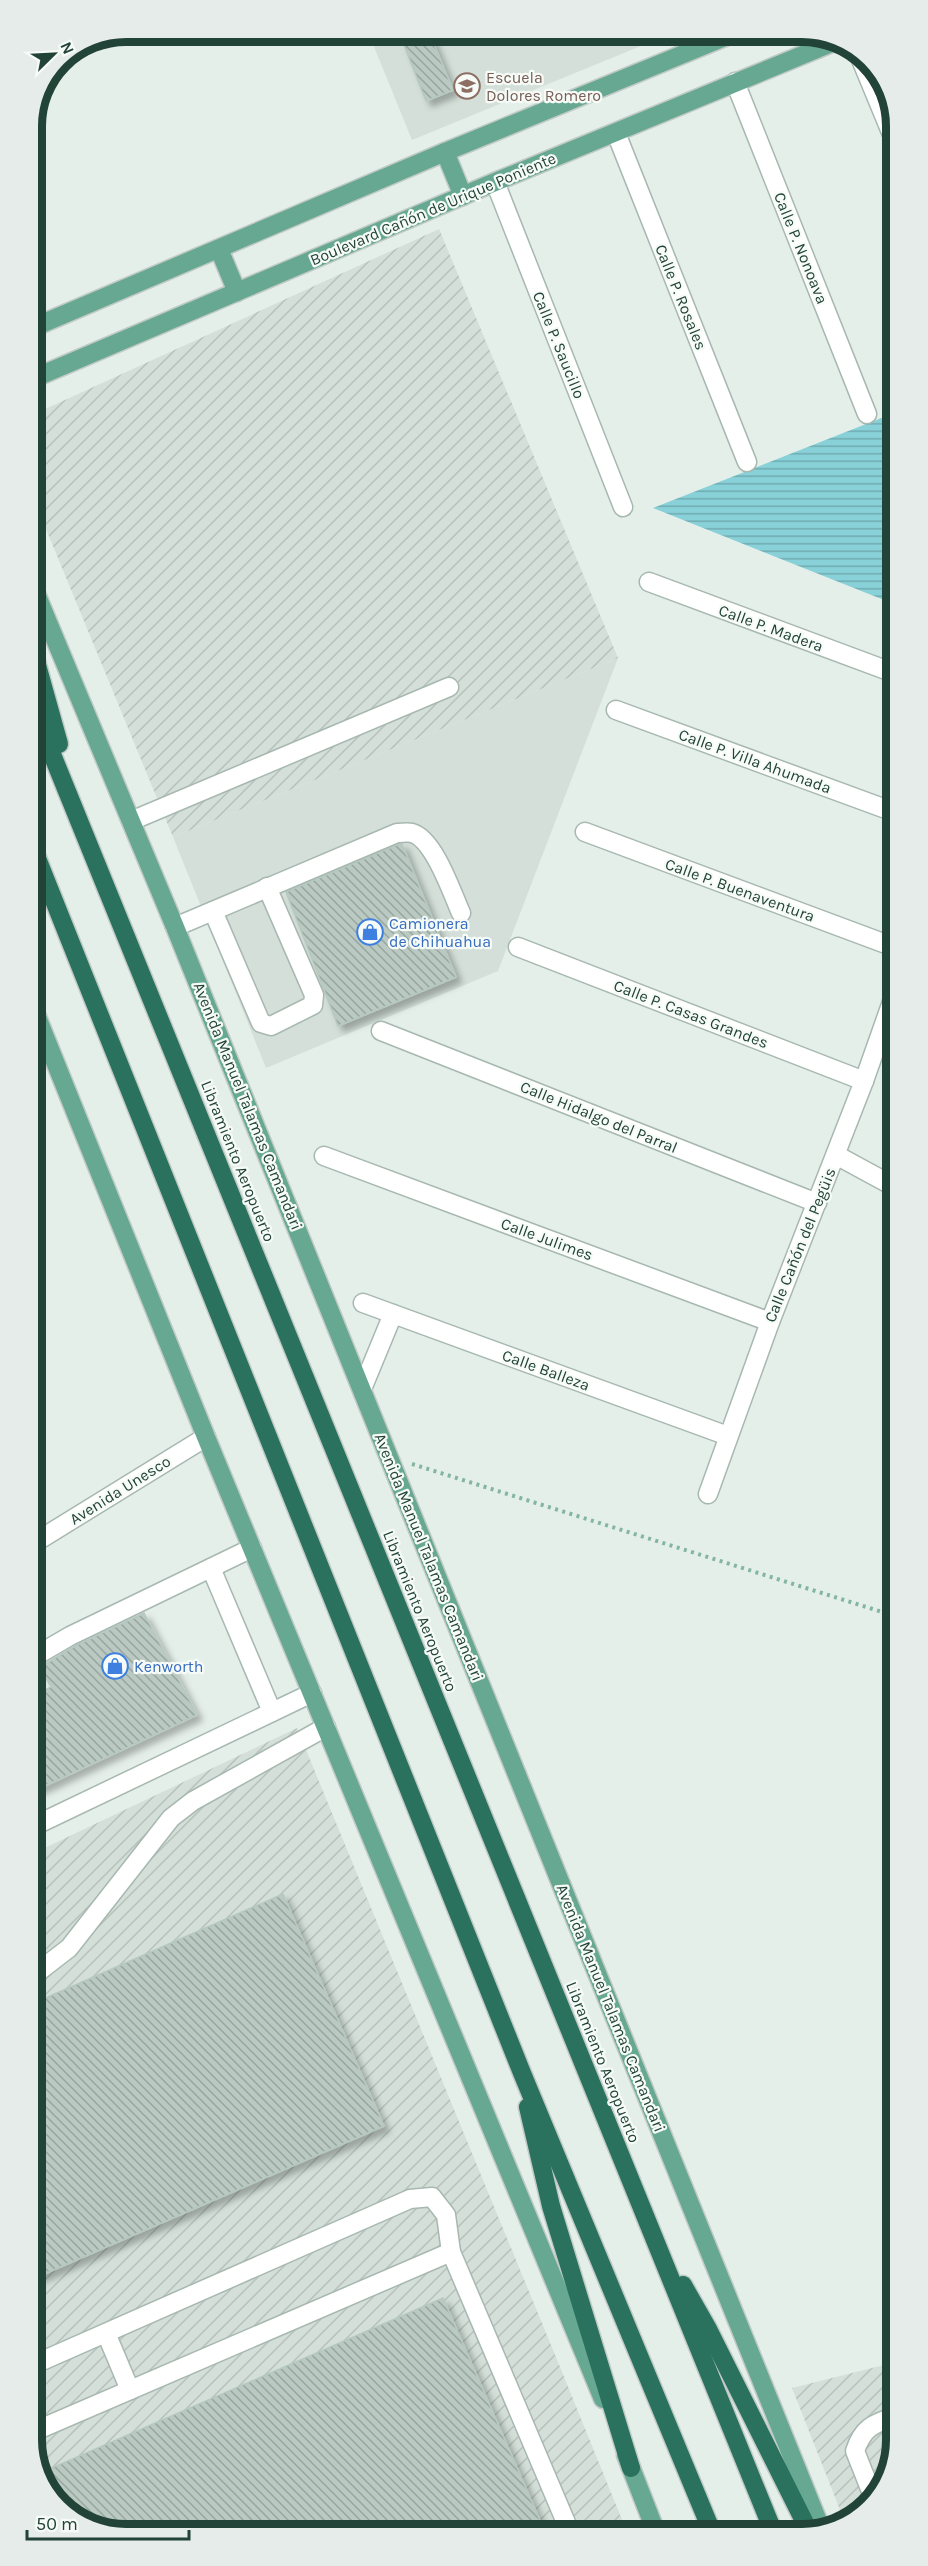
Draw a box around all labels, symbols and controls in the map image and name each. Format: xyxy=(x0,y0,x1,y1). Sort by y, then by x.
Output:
north arrow xyxy=(24,24,84,84)
text: N xyxy=(56,39,78,57)
place label: Escuela Dolores Romero xyxy=(486,68,601,105)
school or university icon: Escuela Dolores Romero xyxy=(452,71,482,101)
street label: Boulevard Cañón de Urique Poniente xyxy=(307,148,559,270)
street label: Calle P. Nonoava xyxy=(770,189,832,307)
street label: Calle P. Rosales xyxy=(651,242,711,352)
street label: Calle P. Saucillo xyxy=(529,289,589,401)
street label: Calle P. Madera xyxy=(716,600,826,656)
street label: Calle P. Villa Ahumada xyxy=(676,725,834,797)
street label: Calle P. Buenaventura xyxy=(663,854,817,926)
place label: Camionera de Chihuahua xyxy=(389,914,491,951)
shop icon: Camionera de Chihuahua xyxy=(355,917,385,947)
street label: Calle P. Casas Grandes xyxy=(611,976,771,1052)
street label: Avenida Manuel Talamas Camandari xyxy=(189,979,307,1233)
street label: Calle Hidalgo del Parral xyxy=(518,1077,680,1157)
street label: Libramiento Aeropuerto xyxy=(197,1078,279,1244)
street label: Calle Cañón del Pegüis xyxy=(760,1165,840,1325)
street label: Calle Julimes xyxy=(498,1214,596,1264)
street label: Calle Balleza xyxy=(500,1345,592,1395)
street label: Avenida Manuel Talamas Camandari xyxy=(370,1430,488,1684)
street label: Avenida Unesco xyxy=(66,1451,174,1529)
street label: Libramiento Aeropuerto xyxy=(379,1528,461,1694)
shop icon: Kenworth xyxy=(100,1651,130,1681)
place label: Kenworth xyxy=(134,1657,203,1676)
street label: Avenida Manuel Talamas Camandari xyxy=(552,1881,670,2135)
street label: Libramiento Aeropuerto xyxy=(562,1979,644,2145)
scale bar xyxy=(27,2503,189,2541)
text: 50 m xyxy=(36,2513,78,2535)

